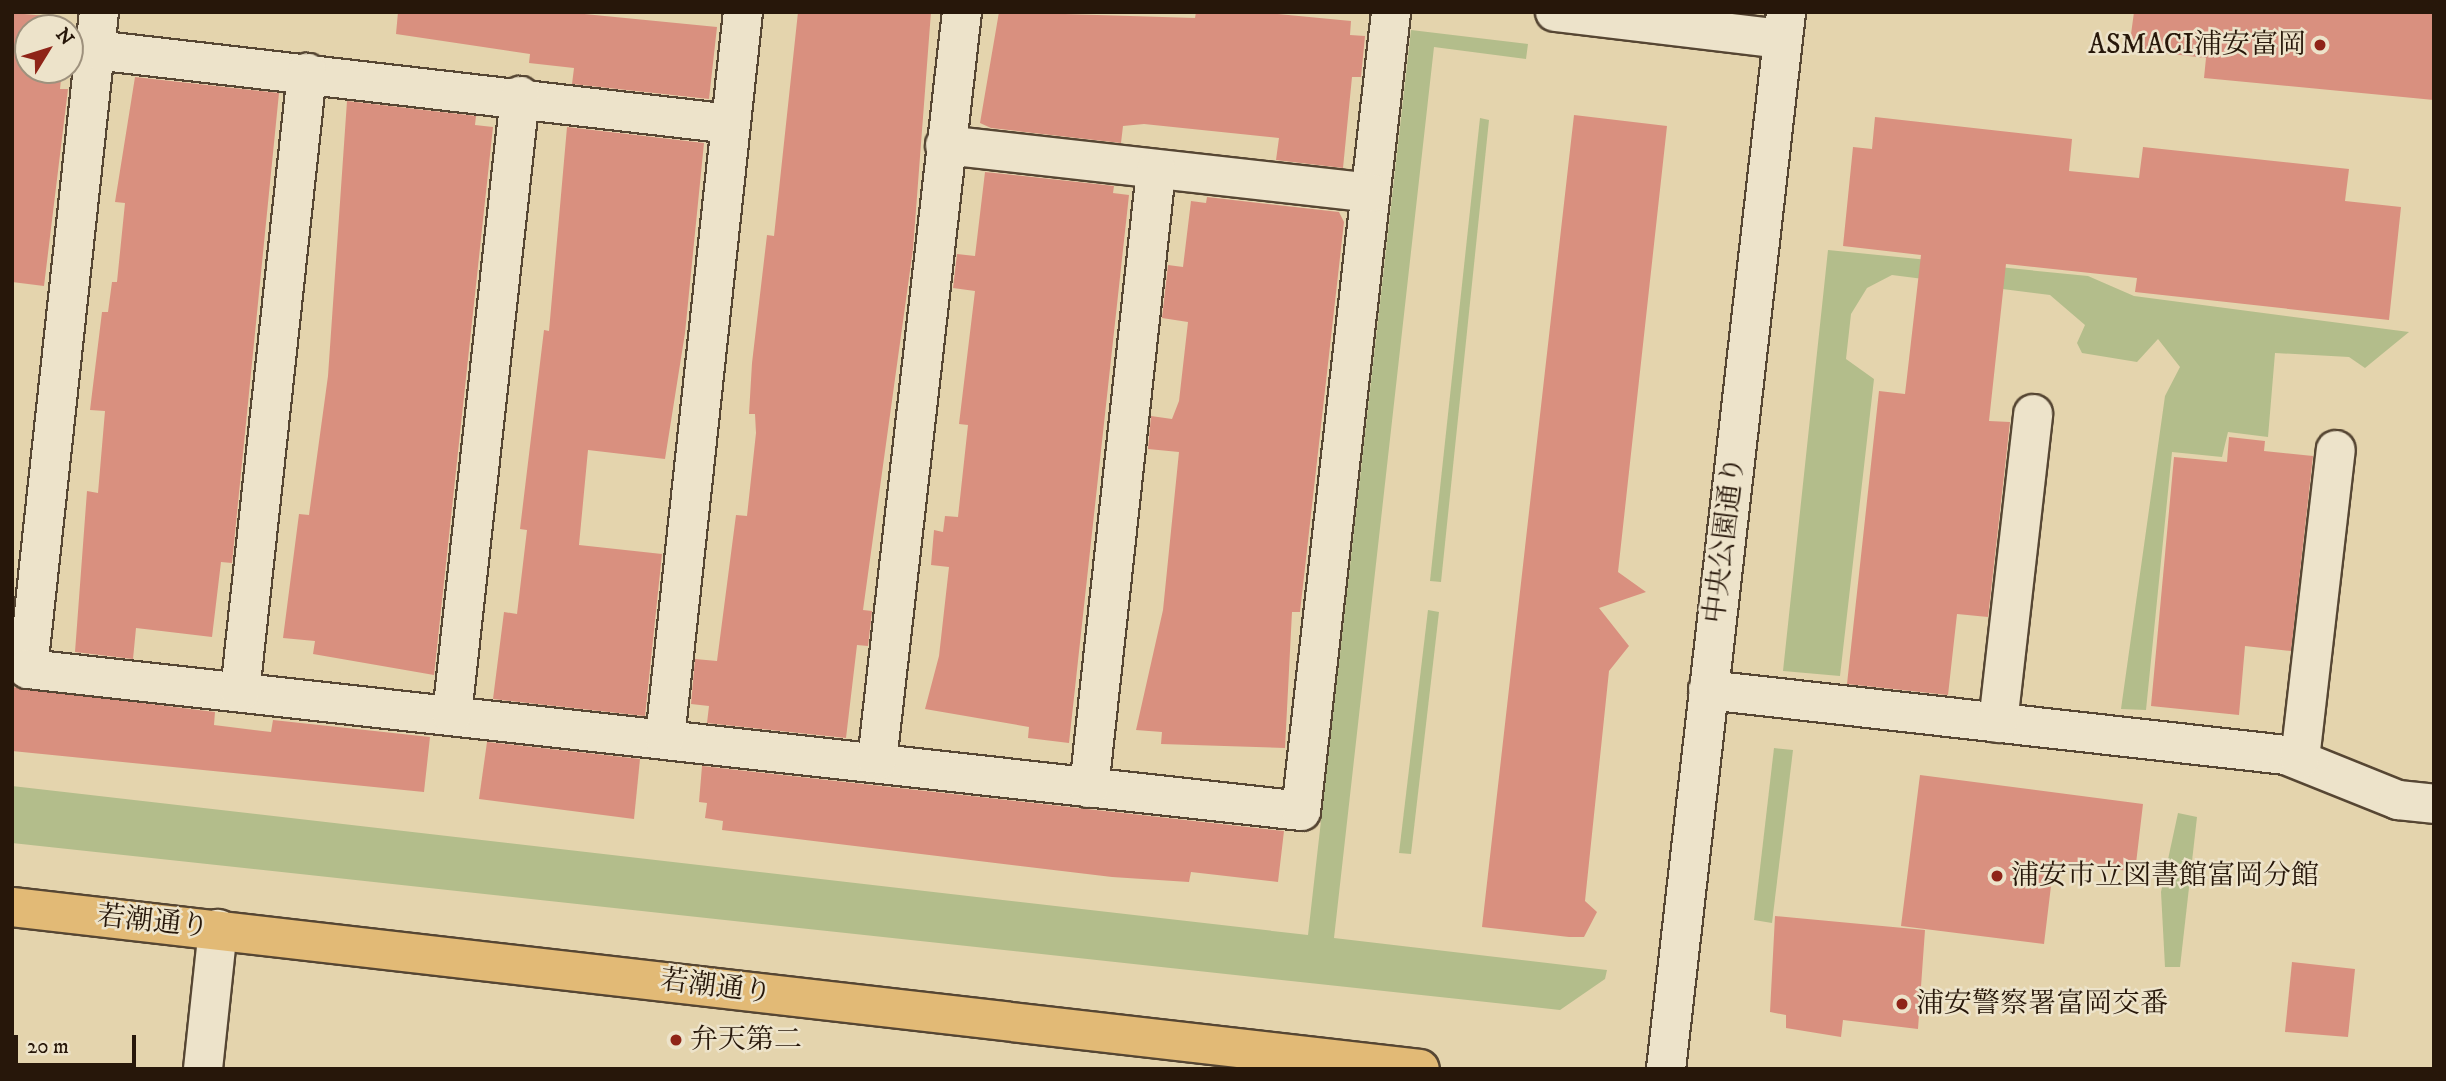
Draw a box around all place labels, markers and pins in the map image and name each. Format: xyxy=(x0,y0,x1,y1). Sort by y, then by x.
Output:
place label: ASMACI浦安富岡 xyxy=(2088,28,2306,62)
marker: ASMACI浦安富岡 xyxy=(2312,37,2328,53)
place label: 浦安市立図書館富岡分館 xyxy=(2011,859,2319,893)
marker: 浦安市立図書館富岡分館 xyxy=(1989,868,2005,884)
place label: 浦安警察署富岡交番 xyxy=(1916,987,2168,1021)
marker: 浦安警察署富岡交番 xyxy=(1894,996,1910,1012)
place label: 弁天第二 xyxy=(690,1023,802,1057)
marker: 弁天第二 xyxy=(668,1032,684,1048)

